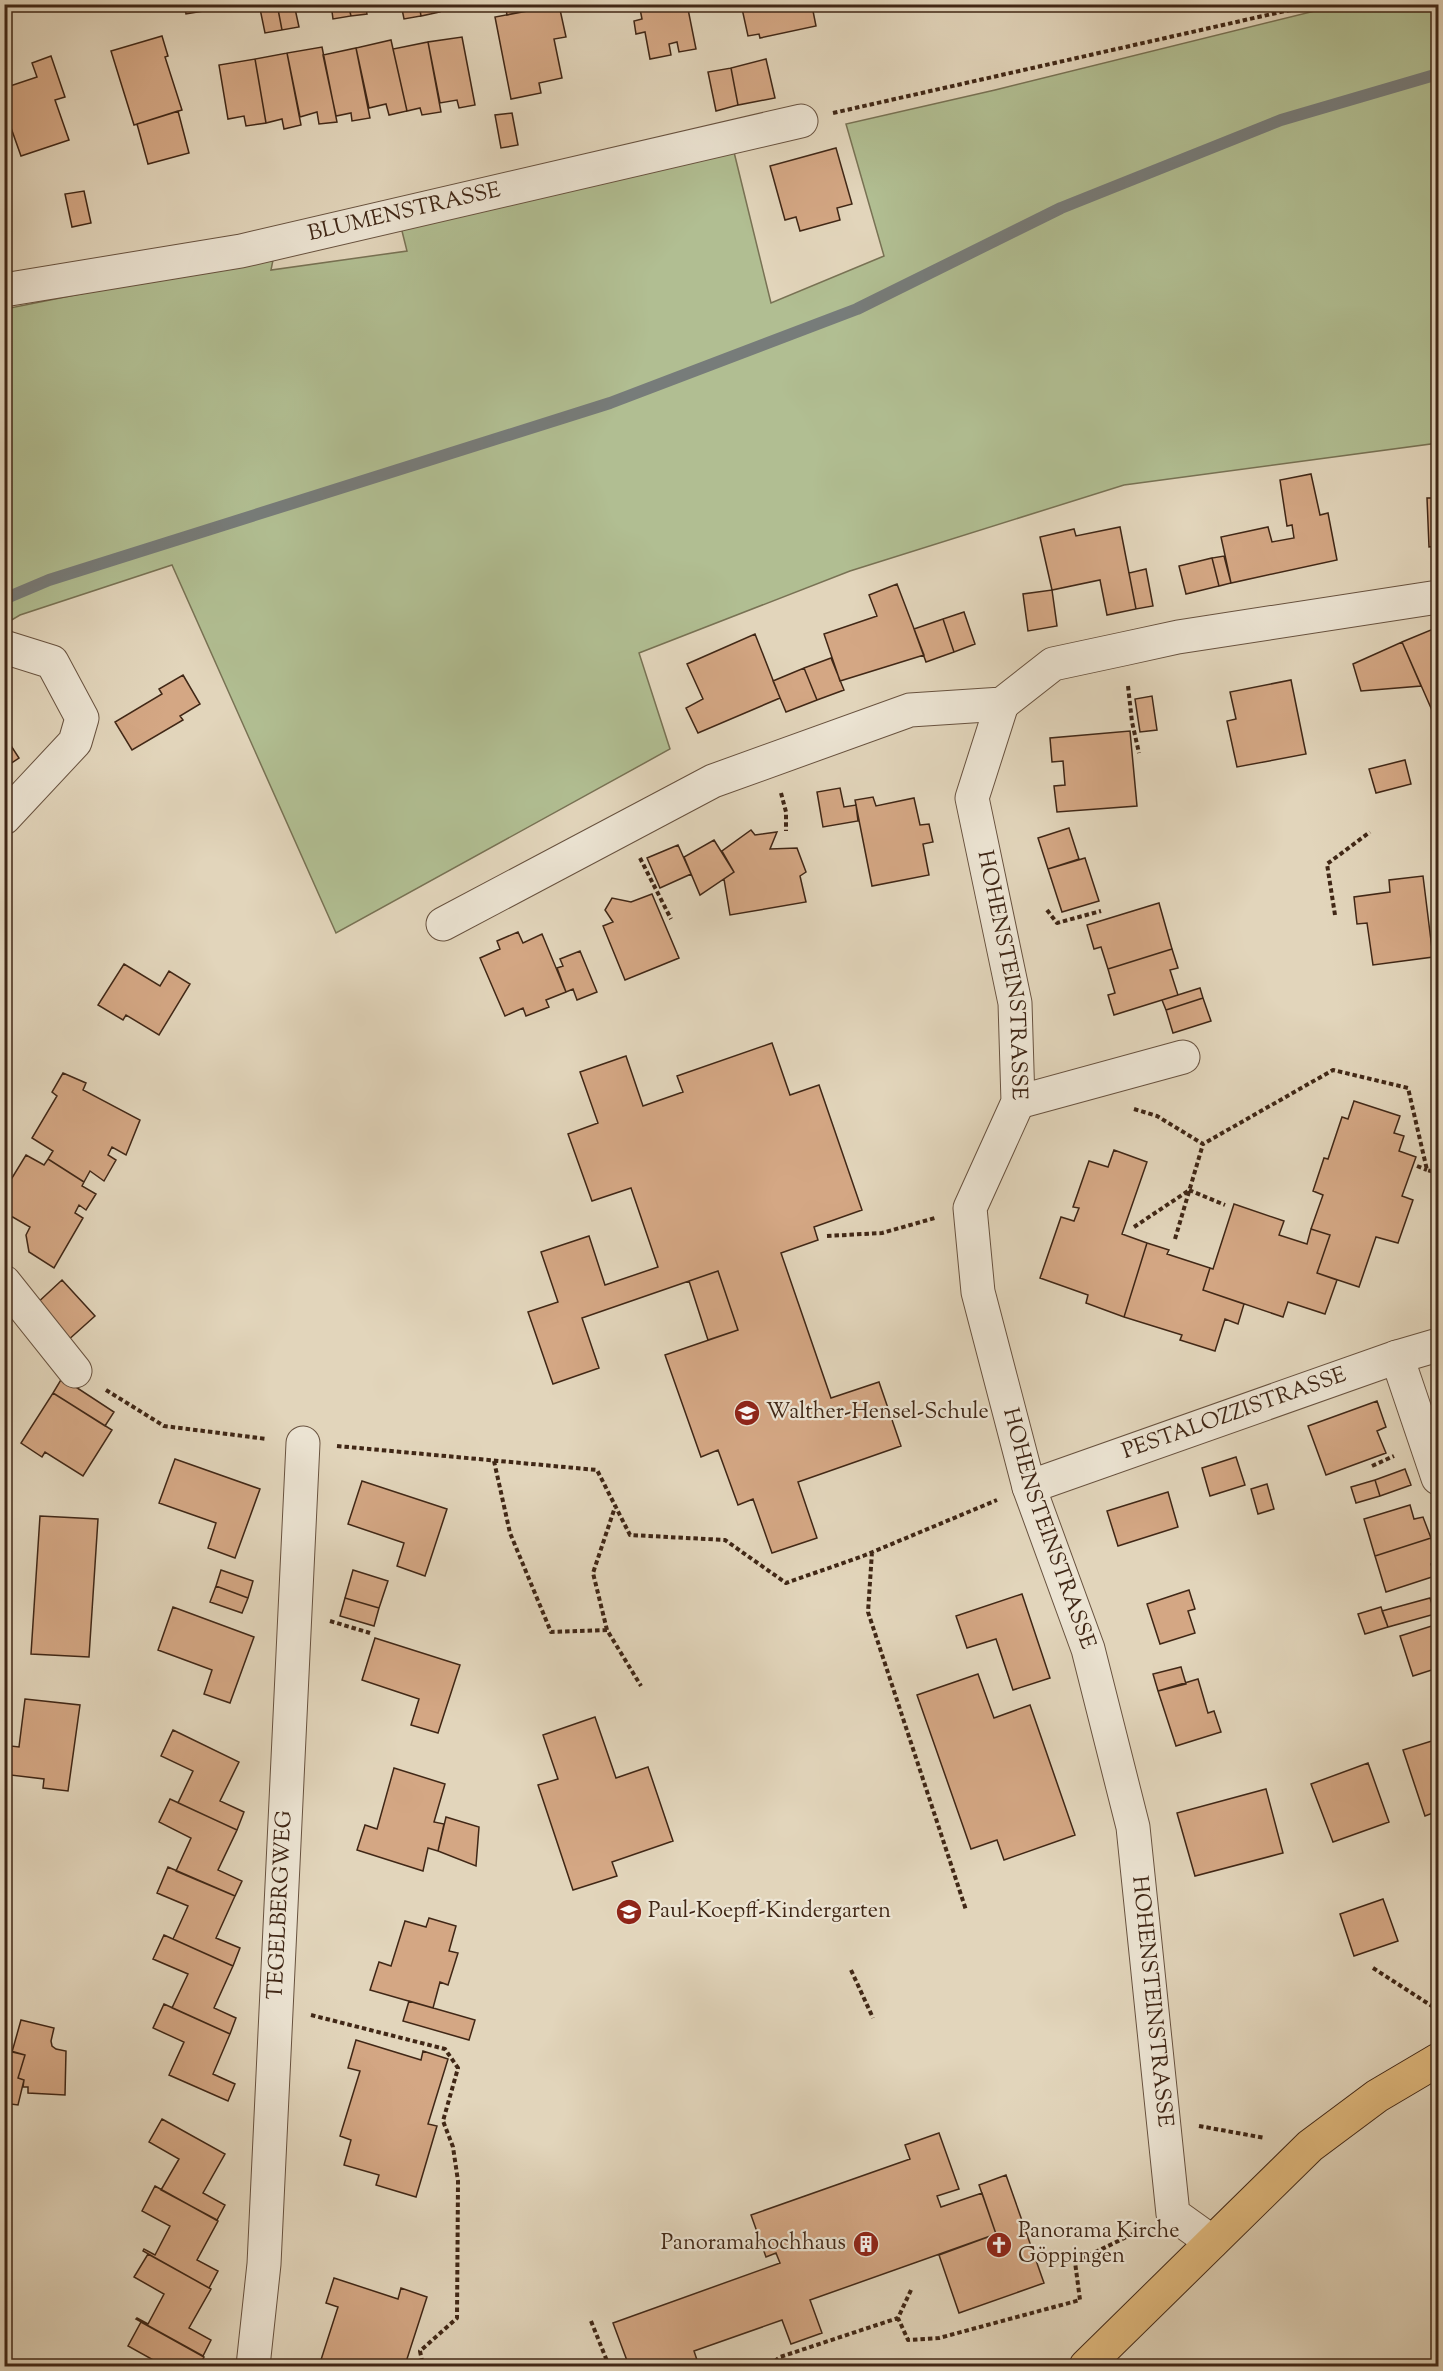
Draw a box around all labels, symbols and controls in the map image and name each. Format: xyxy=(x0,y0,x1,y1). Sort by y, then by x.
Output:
street label: BLUMENSTRASSE xyxy=(305,175,504,251)
street label: HOHENSTEINSTRASSE xyxy=(967,848,1034,1101)
street label: PESTALOZZISTRASSE xyxy=(1118,1360,1351,1469)
place label: Walther-Hensel-Schule xyxy=(766,1397,989,1429)
school or university icon: Walther-Hensel-Schule xyxy=(732,1398,762,1428)
street label: HOHENSTEINSTRASSE xyxy=(993,1405,1103,1654)
street label: TEGELBERGWEG xyxy=(261,1810,302,2000)
street label: HOHENSTEINSTRASSE xyxy=(1122,1874,1180,2129)
place label: Paul-Koepff-Kindergarten xyxy=(648,1896,891,1928)
school or university icon: Paul-Koepff-Kindergarten xyxy=(614,1897,644,1927)
place label: Panorama Kirche Göppingen xyxy=(1018,2216,1180,2273)
place label: Panoramahochhaus xyxy=(661,2228,846,2260)
building icon: Panoramahochhaus xyxy=(851,2229,881,2259)
church icon: Panorama Kirche Göppingen xyxy=(984,2230,1014,2260)

